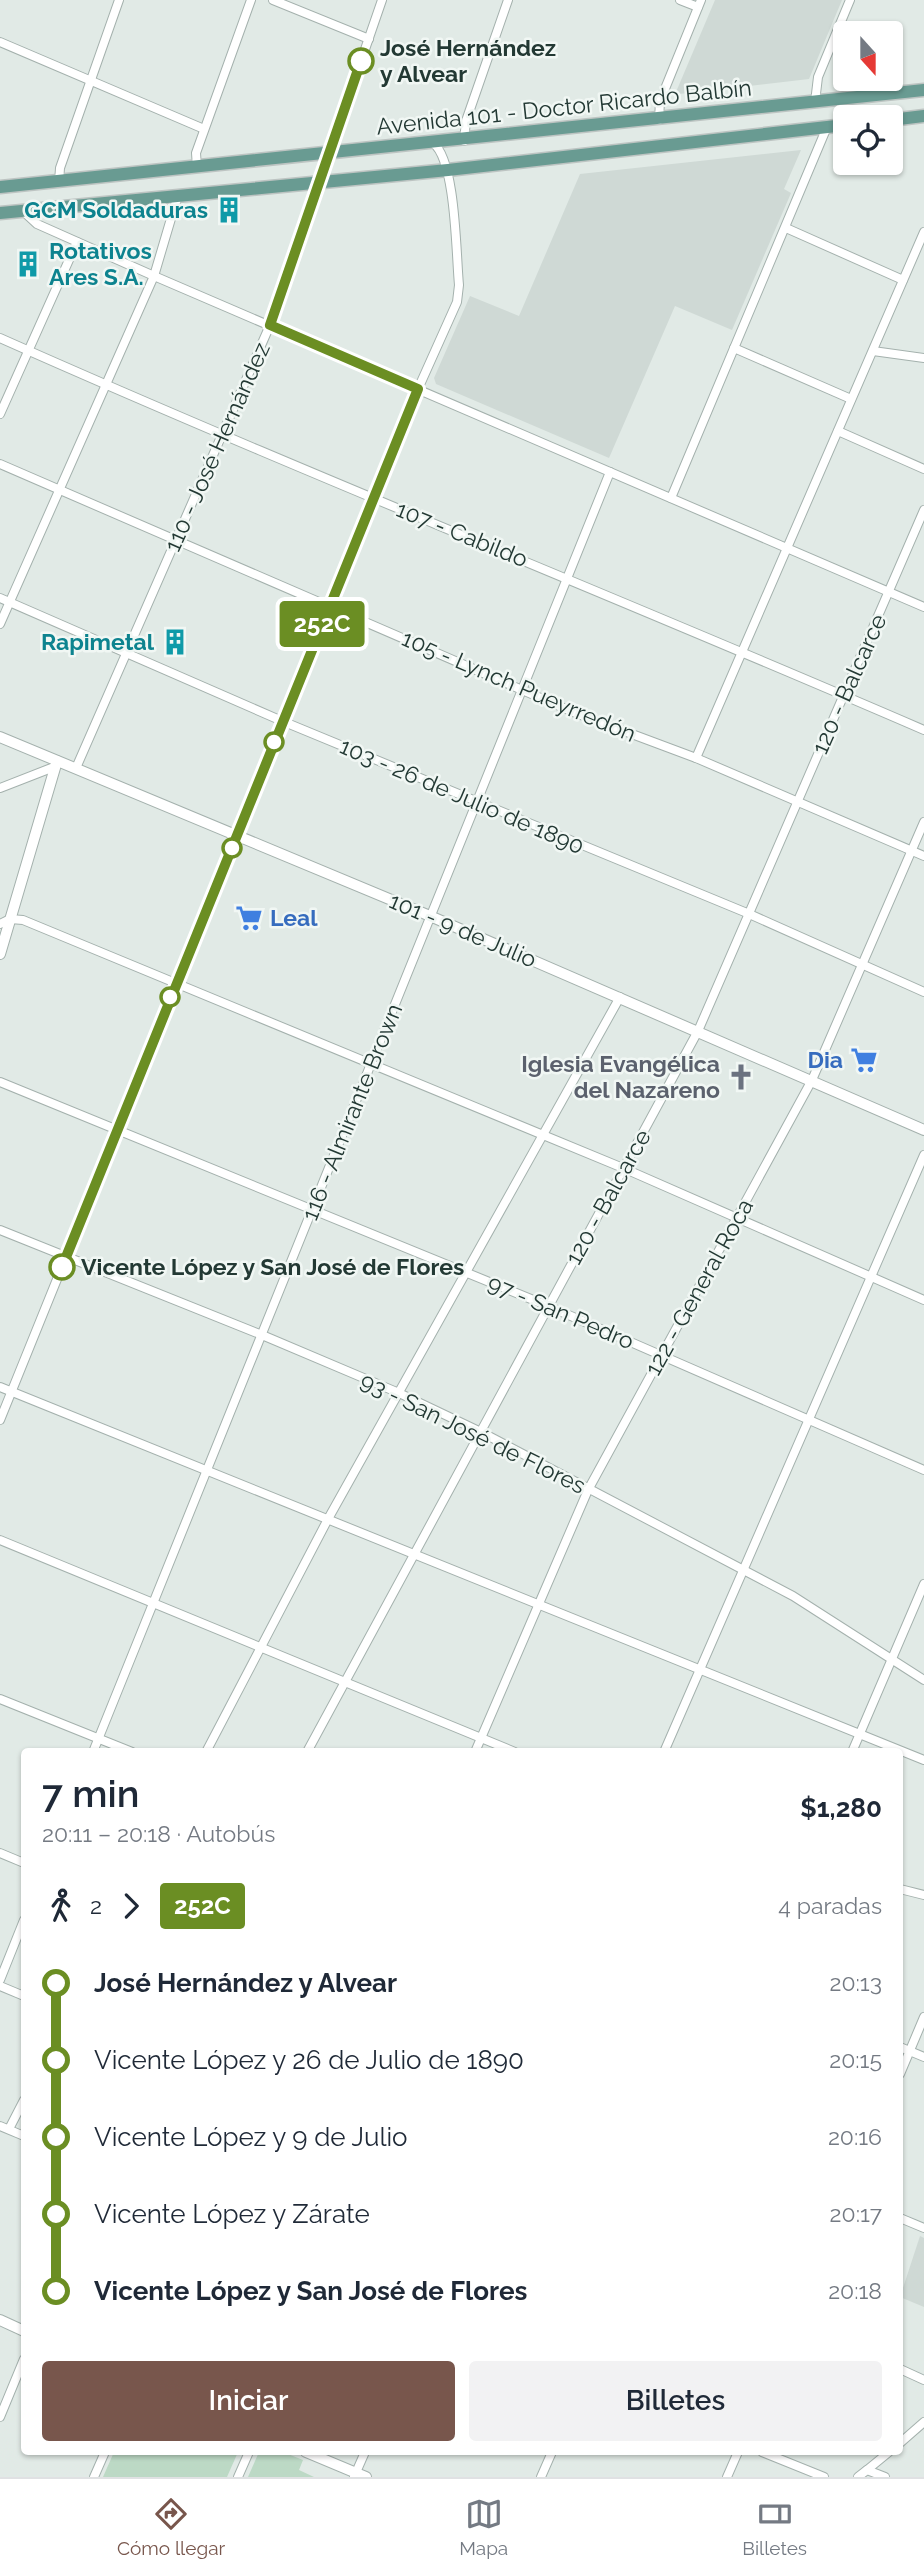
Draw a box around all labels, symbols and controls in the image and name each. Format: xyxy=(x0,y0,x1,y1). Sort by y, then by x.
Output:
north arrow xyxy=(833,21,903,91)
map controls xyxy=(833,21,903,175)
place label: José Hernández y Alvear xyxy=(380,34,556,87)
marker: José Hernández y Alvear xyxy=(348,48,374,74)
street label: Avenida 101 - Doctor Ricardo Balbín xyxy=(375,73,753,140)
button: locate xyxy=(833,105,903,175)
building icon: GCM Soldaduras xyxy=(214,195,244,225)
place label: GCM Soldaduras xyxy=(24,196,208,223)
place label: Rotativos Ares S.A. xyxy=(49,237,152,290)
building icon: Rotativos Ares S.A. xyxy=(13,249,43,279)
street label: 110 - José Hernández xyxy=(158,338,275,556)
street label: 107 - Cabildo xyxy=(393,495,532,572)
line badge: 252C xyxy=(273,601,371,647)
text: 252C xyxy=(294,609,350,638)
street label: 120 - Balcarce xyxy=(806,610,891,758)
street label: 105 - Lynch Pueyrredón xyxy=(398,624,640,747)
building icon: Rapimetal xyxy=(160,627,190,657)
place label: Rapimetal xyxy=(41,628,155,655)
unlabelled marker xyxy=(264,732,284,752)
street label: 103 - 26 de Julio de 1890 xyxy=(336,732,588,859)
unlabelled marker xyxy=(222,838,242,858)
street label: 101 - 9 de Julio xyxy=(386,886,541,973)
supermarket icon: Leal xyxy=(234,903,264,933)
place label: Leal xyxy=(270,904,318,931)
unlabelled marker xyxy=(160,987,180,1007)
street label: 116 - Almirante Brown xyxy=(296,999,407,1224)
supermarket icon: Dia xyxy=(849,1045,879,1075)
place label: Dia xyxy=(808,1046,843,1073)
place label: Iglesia Evangélica del Nazareno xyxy=(521,1050,720,1103)
church icon: Iglesia Evangélica del Nazareno xyxy=(726,1062,756,1092)
street label: 120 - Balcarce xyxy=(559,1124,656,1269)
street label: 122 - General Roca xyxy=(639,1194,758,1380)
place label: Vicente López y San José de Flores xyxy=(81,1253,464,1280)
marker: Vicente López y San José de Flores xyxy=(49,1254,75,1280)
street label: 97 - San Pedro xyxy=(484,1269,638,1354)
street label: 93 - San José de Flores xyxy=(356,1366,590,1499)
text: 7 min xyxy=(42,1771,139,1816)
text: $1,280 xyxy=(800,1793,882,1823)
text: 20:11 – 20:18 · Autobús xyxy=(42,1820,275,1847)
icon: walk xyxy=(42,1887,80,1925)
icon: forward xyxy=(112,1887,150,1925)
text: 252C xyxy=(174,1891,231,1920)
text: 2 xyxy=(90,1892,102,1919)
text: 4 paradas xyxy=(778,1892,882,1919)
text: José Hernández y Alvear xyxy=(94,1968,397,1998)
text: 20:13 xyxy=(829,1969,882,1996)
text: Vicente López y 26 de Julio de 1890 xyxy=(94,2045,524,2075)
text: 20:15 xyxy=(829,2046,882,2073)
text: Vicente López y 9 de Julio xyxy=(94,2122,408,2152)
text: 20:16 xyxy=(828,2123,882,2150)
text: Vicente López y Zárate xyxy=(94,2199,370,2229)
text: 20:17 xyxy=(830,2200,882,2227)
text: Vicente López y San José de Flores xyxy=(94,2276,527,2306)
text: 20:18 xyxy=(828,2277,882,2304)
button: Iniciar xyxy=(42,2361,455,2441)
button: Billetes xyxy=(469,2361,882,2441)
tab: Cómo llegar xyxy=(117,2495,225,2559)
tab: Mapa xyxy=(459,2495,508,2559)
tab: Billetes xyxy=(742,2495,807,2559)

